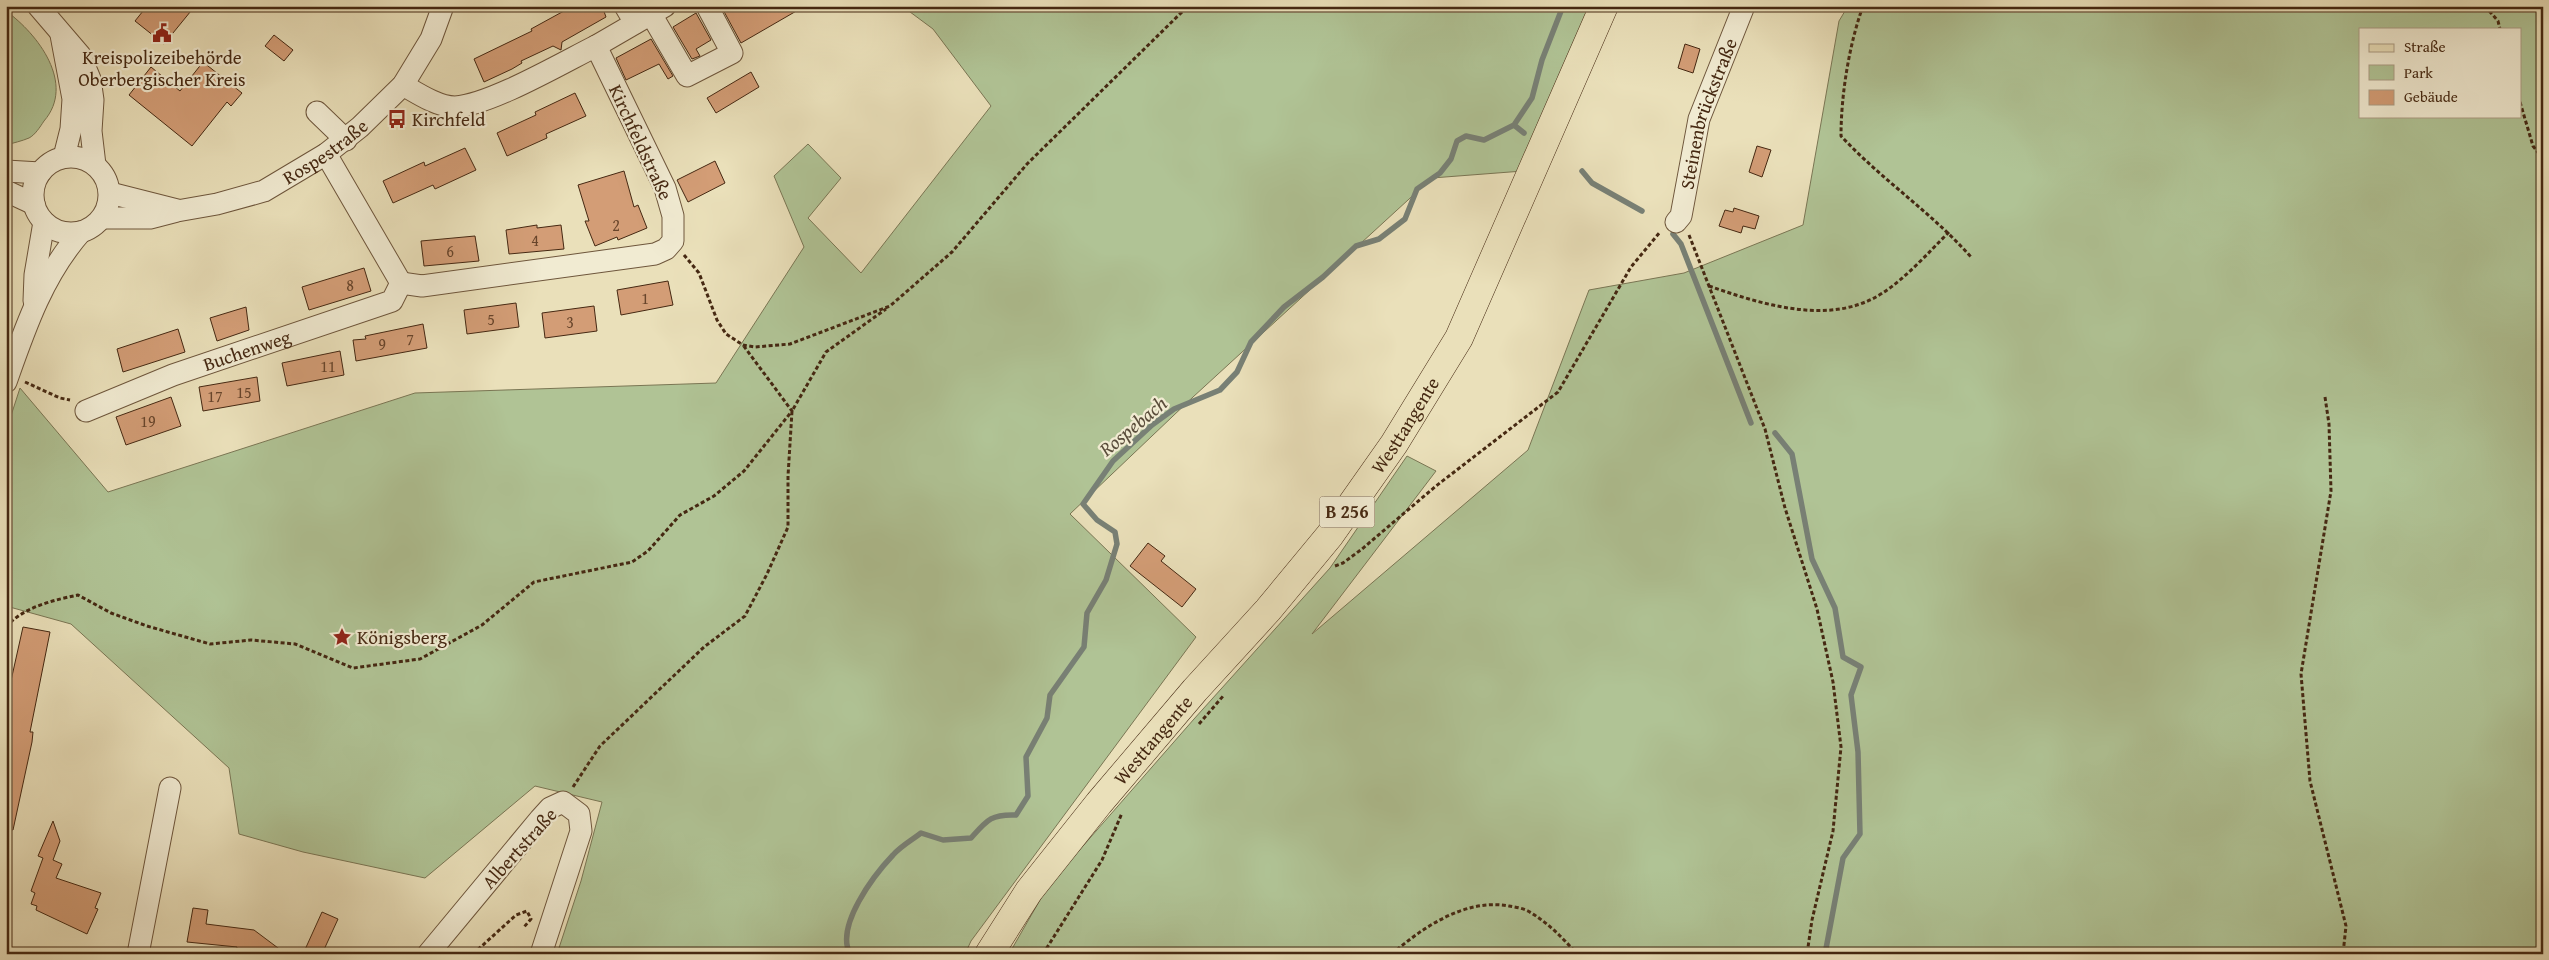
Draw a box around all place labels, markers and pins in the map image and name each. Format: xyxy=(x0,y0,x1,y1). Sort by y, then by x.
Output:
public building icon: Kreispolizeibehörde Oberbergischer Kreis xyxy=(151,22,173,44)
place label: Kreispolizeibehörde Oberbergischer Kreis xyxy=(78,43,246,93)
place label: Kirchfeld xyxy=(412,105,486,133)
bus stop icon: Kirchfeld xyxy=(386,108,408,130)
place label: Königsberg xyxy=(357,623,448,651)
place icon: Königsberg xyxy=(331,626,353,648)

